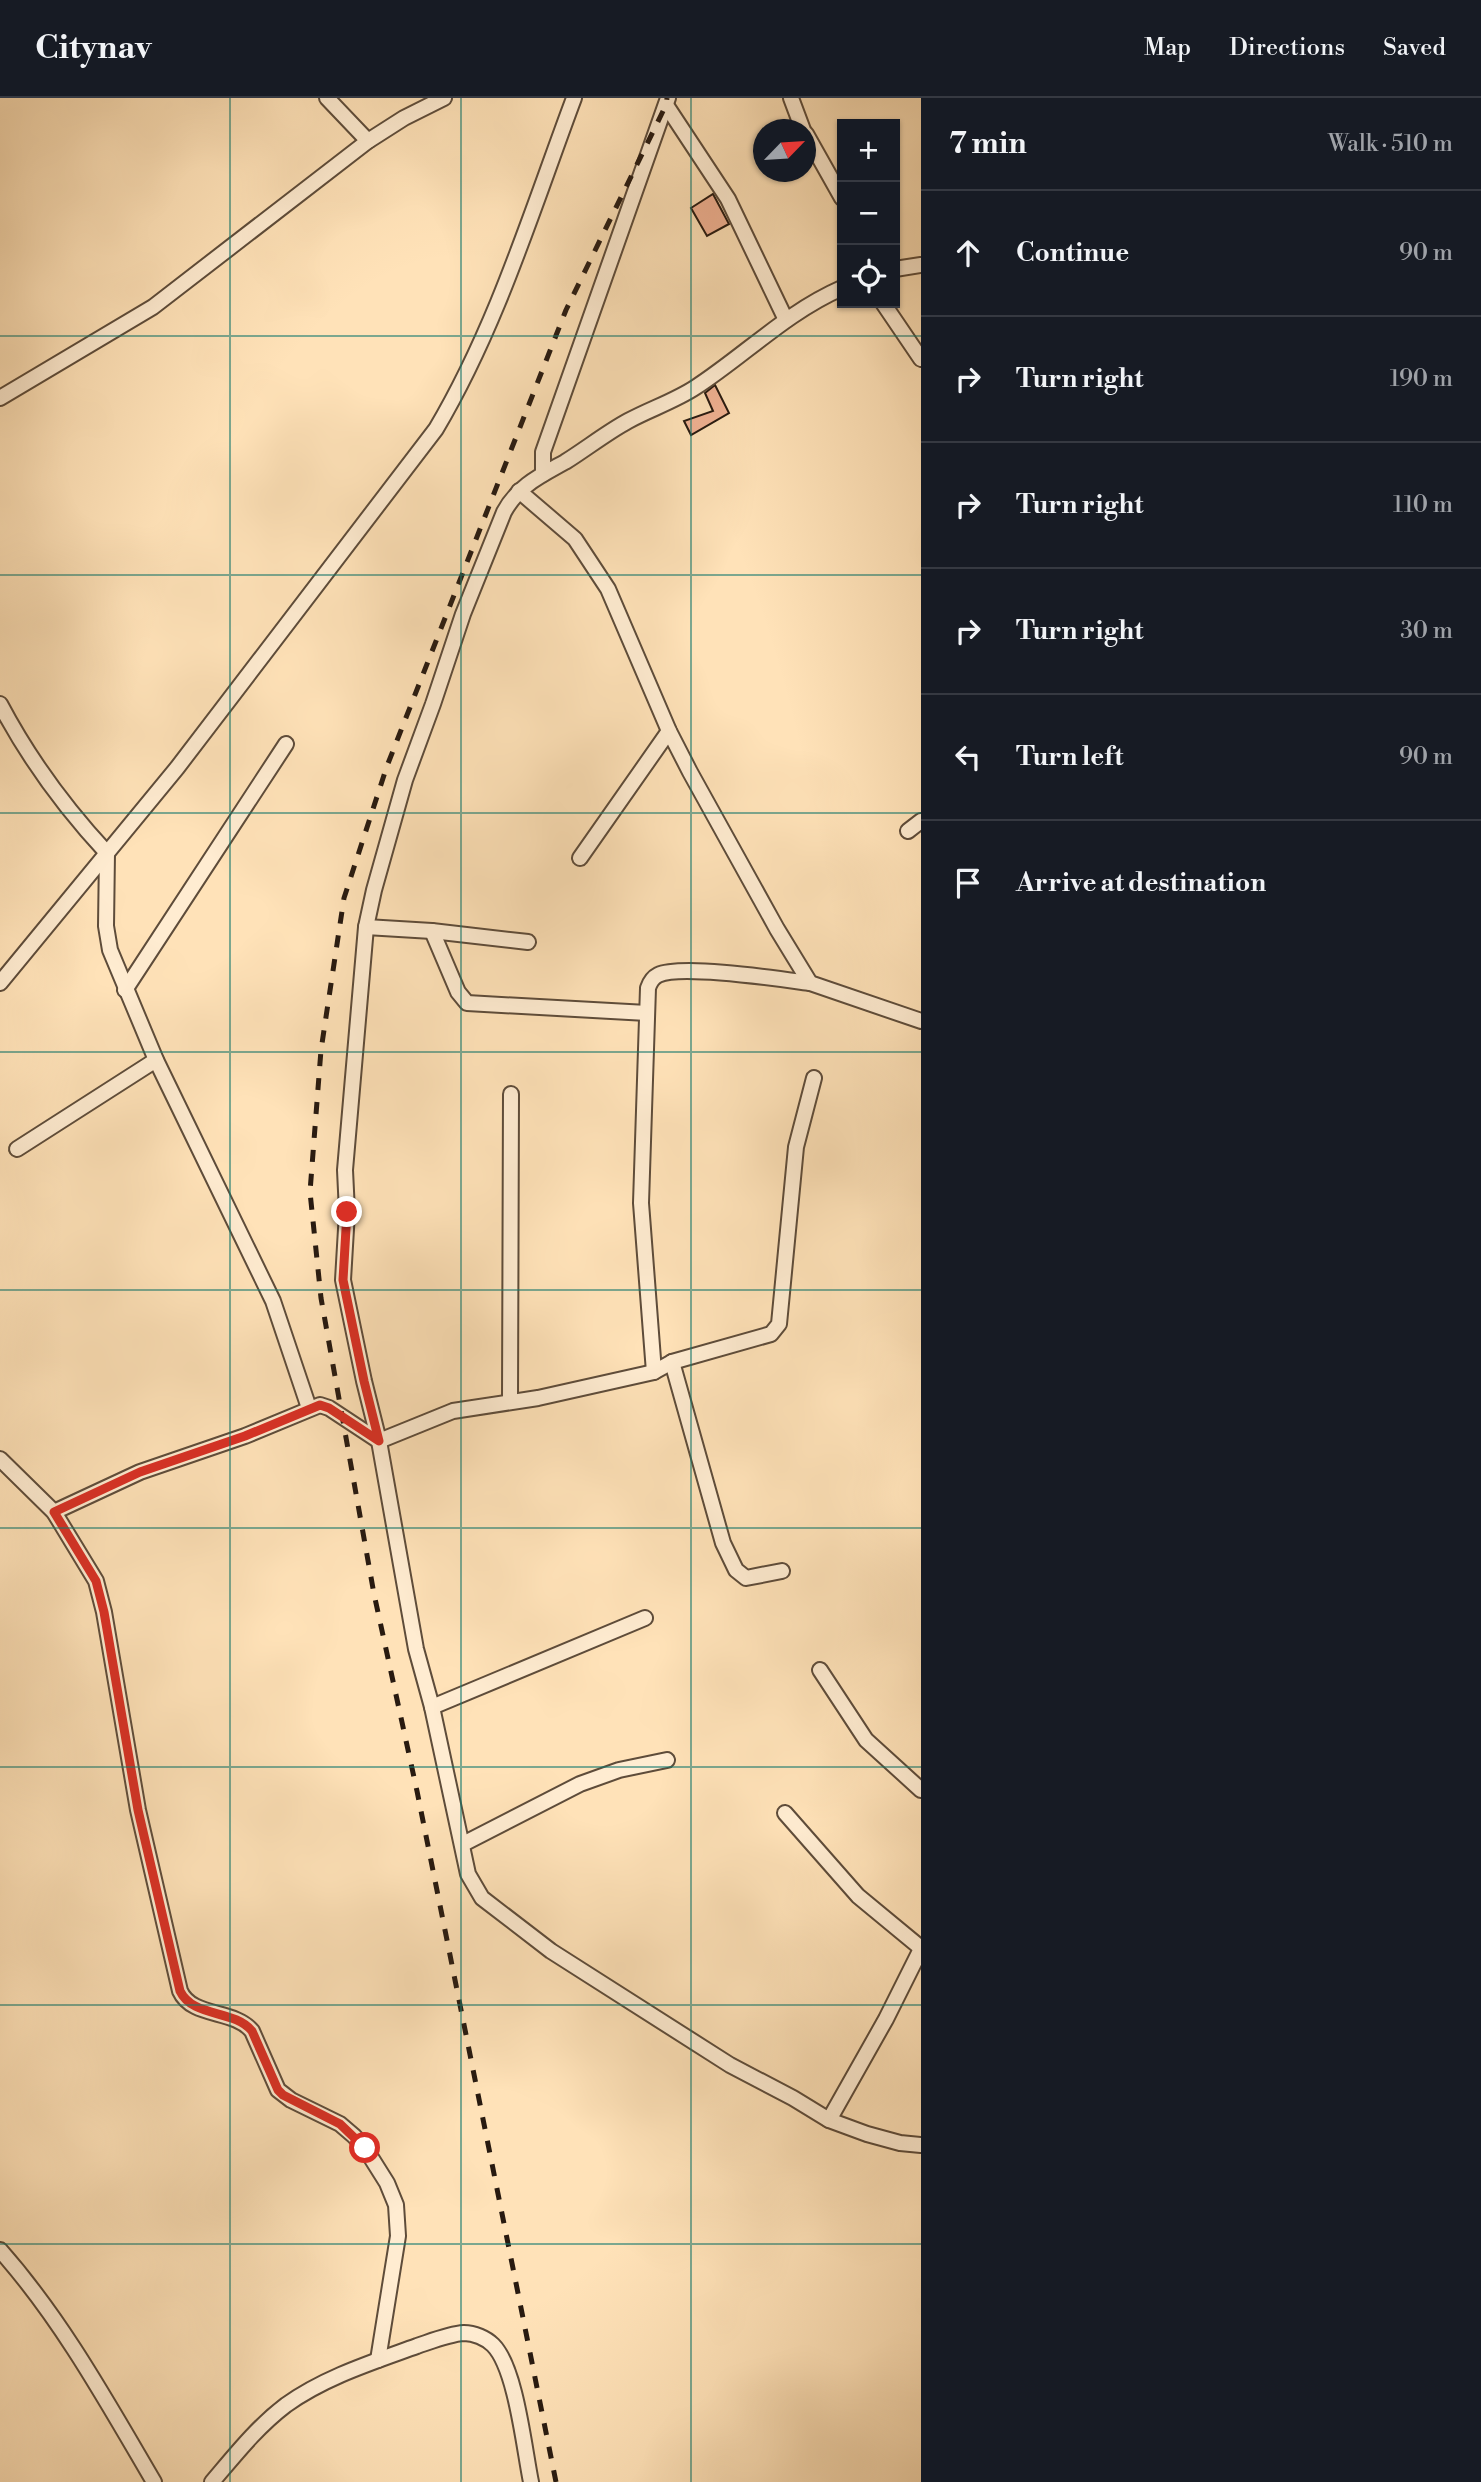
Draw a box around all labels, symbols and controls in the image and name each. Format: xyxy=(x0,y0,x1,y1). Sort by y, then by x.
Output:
text: Citynav xyxy=(35,28,152,69)
text: Map xyxy=(1144,33,1191,63)
text: Directions xyxy=(1229,33,1345,63)
text: Saved xyxy=(1383,33,1446,63)
north arrow xyxy=(753,119,816,182)
map controls xyxy=(837,119,900,308)
button: + xyxy=(837,119,900,182)
text: 7 min xyxy=(949,125,1027,163)
text: Walk · 510 m xyxy=(1328,130,1453,158)
button: − xyxy=(837,182,900,245)
icon: ahead xyxy=(949,234,987,272)
text: Continue xyxy=(1016,237,1129,269)
text: 90 m xyxy=(1399,239,1453,267)
button: locate xyxy=(837,245,900,308)
icon: right xyxy=(949,360,987,398)
text: Turn right xyxy=(1016,363,1144,395)
text: 190 m xyxy=(1390,365,1453,393)
icon: right xyxy=(949,486,987,524)
text: Turn right xyxy=(1016,489,1144,521)
text: 110 m xyxy=(1393,491,1453,519)
icon: right xyxy=(949,612,987,650)
text: Turn right xyxy=(1016,615,1144,647)
text: 30 m xyxy=(1400,617,1453,645)
icon: left xyxy=(949,738,987,776)
text: Turn left xyxy=(1016,741,1124,773)
text: 90 m xyxy=(1399,743,1453,771)
icon: arrive xyxy=(949,864,987,902)
text: Arrive at destination xyxy=(1016,867,1266,899)
route end xyxy=(331,1196,362,1227)
route start xyxy=(349,2132,380,2163)

